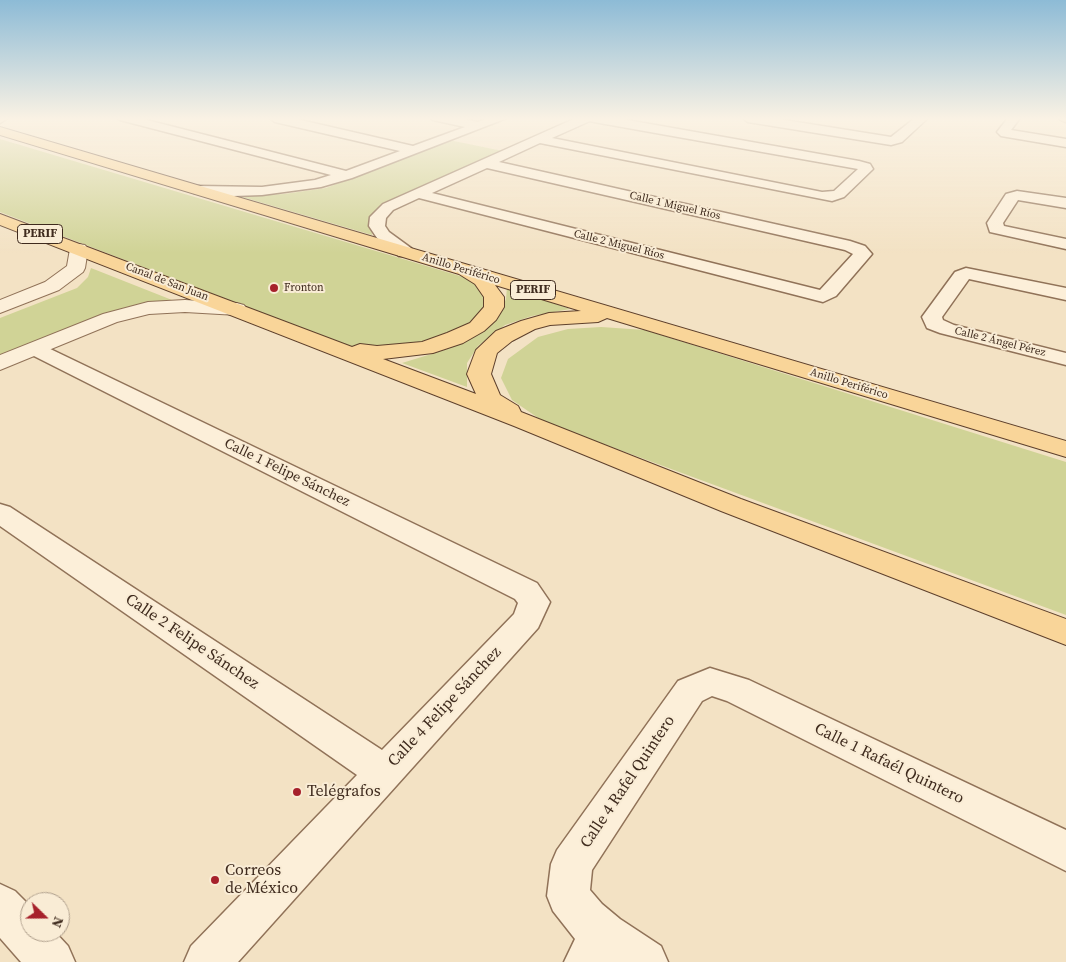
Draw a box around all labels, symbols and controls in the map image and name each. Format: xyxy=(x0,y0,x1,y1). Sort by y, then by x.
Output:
street label: Calle 1 Miguel Ríos xyxy=(628,189,722,223)
road number: PERIF xyxy=(18,224,62,243)
street label: Calle 2 Miguel Ríos xyxy=(572,227,666,263)
street label: Anillo Periférico xyxy=(420,251,502,287)
street label: Canal de San Juan xyxy=(124,260,210,304)
road number: PERIF xyxy=(510,280,556,300)
place label: Fronton xyxy=(284,281,324,295)
marker: Fronton xyxy=(268,282,280,294)
street label: Calle 2 Ángel Pérez xyxy=(953,324,1047,360)
street label: Anillo Periférico xyxy=(808,366,890,402)
street label: Calle 1 Felipe Sánchez xyxy=(221,435,353,511)
street label: Calle 2 Felipe Sánchez xyxy=(121,590,263,694)
street label: Calle 4 Felipe Sánchez xyxy=(384,643,506,771)
street label: Calle 4 Rafel Quintero xyxy=(577,712,679,852)
street label: Calle 1 Rafaél Quintero xyxy=(811,719,967,809)
place label: Telégrafos xyxy=(307,782,381,802)
marker: Telégrafos xyxy=(291,786,303,798)
place label: Correos de México xyxy=(225,861,298,899)
marker: Correos de México xyxy=(209,874,221,886)
north arrow xyxy=(20,892,70,942)
text: N xyxy=(47,914,69,931)

